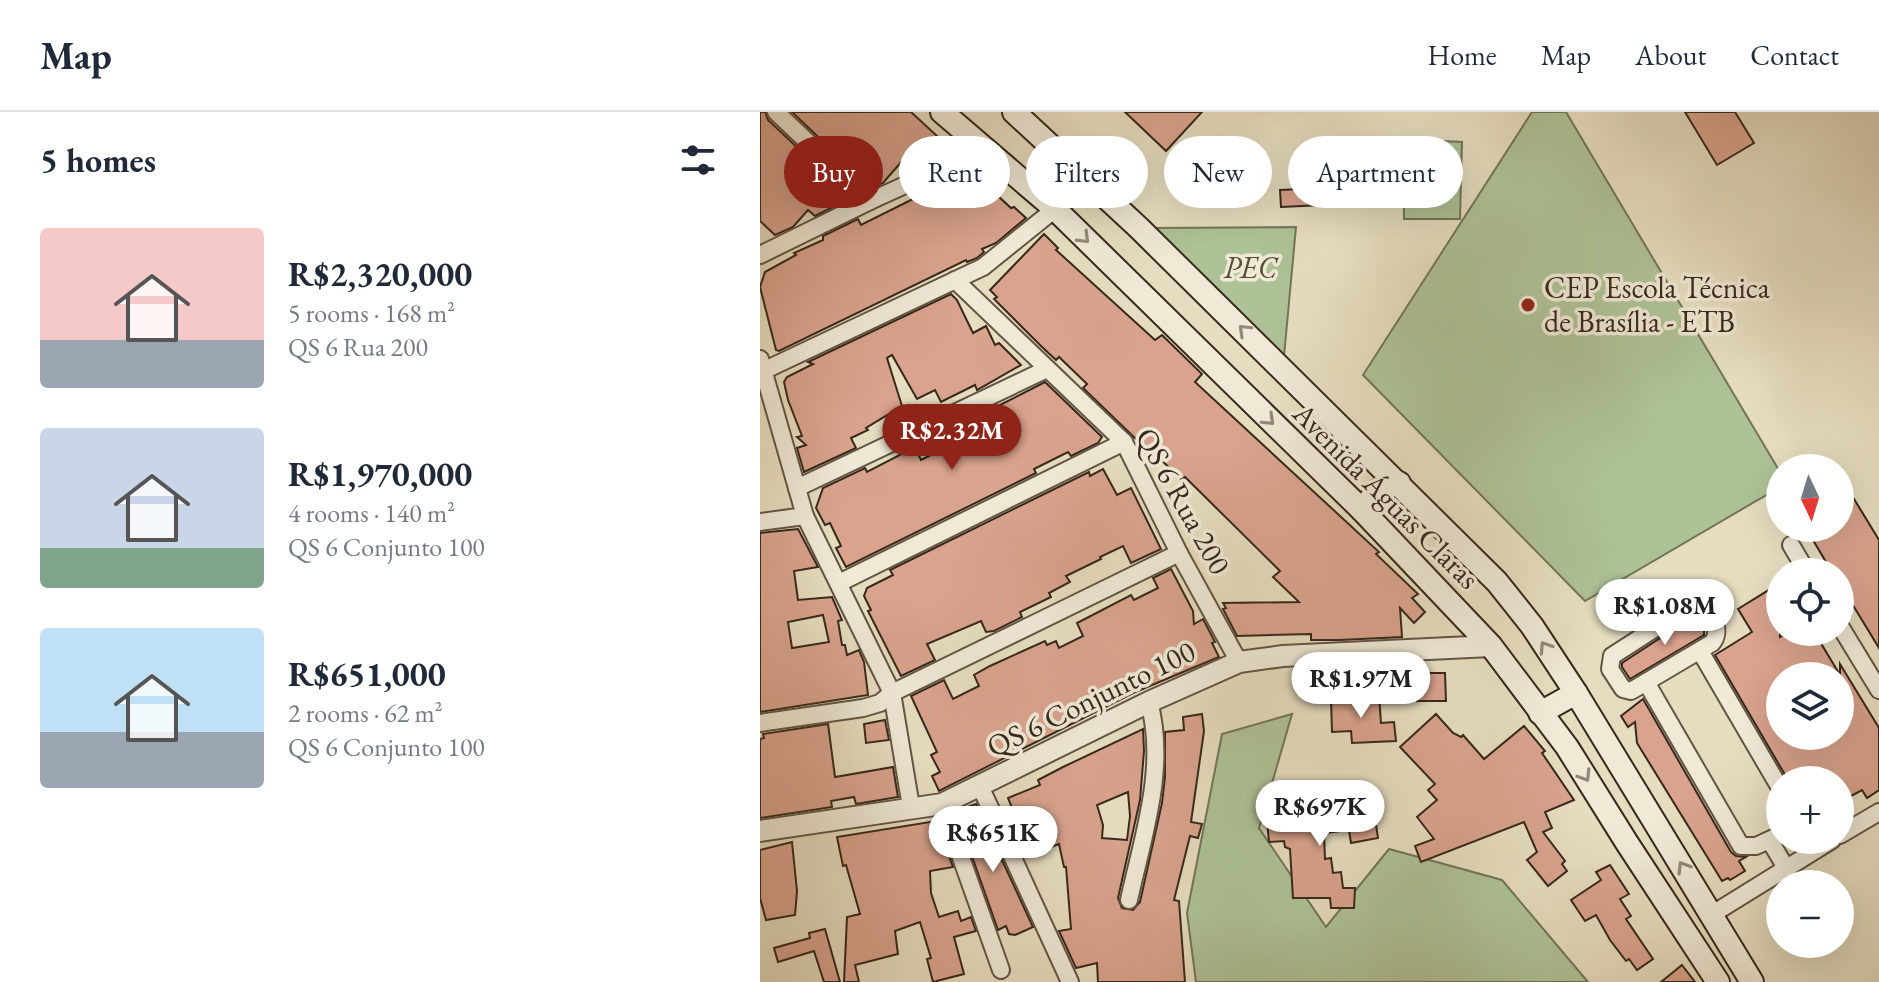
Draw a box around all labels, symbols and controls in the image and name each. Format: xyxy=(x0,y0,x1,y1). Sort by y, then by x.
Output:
text: Map xyxy=(40,31,112,80)
text: Home xyxy=(1427,37,1497,73)
text: Map xyxy=(1541,37,1591,73)
text: About xyxy=(1635,37,1706,73)
text: Contact xyxy=(1750,37,1839,73)
chip: Buy xyxy=(784,136,883,208)
chip: Rent xyxy=(899,136,1010,208)
chip: Filters xyxy=(1026,136,1148,208)
chip: New xyxy=(1164,136,1272,208)
chip: Apartment xyxy=(1288,136,1463,208)
text: 5 homes xyxy=(40,138,156,182)
icon: filters xyxy=(676,138,720,182)
one-way arrow xyxy=(1075,229,1089,243)
park label: PEC xyxy=(1223,248,1280,287)
text: R$2,320,000 xyxy=(288,252,472,296)
icon: home xyxy=(104,260,200,356)
place label: CEP Escola Técnica de Brasília - ETB xyxy=(1544,268,1770,341)
text: 5 rooms · 168 m² xyxy=(288,296,455,330)
marker: CEP Escola Técnica de Brasília - ETB xyxy=(1519,296,1537,314)
one-way arrow xyxy=(1239,325,1253,339)
text: QS 6 Rua 200 xyxy=(288,330,428,364)
street label: Avenida Águas Claras xyxy=(1284,393,1488,597)
pin: R$2.32M xyxy=(878,404,1026,472)
one-way arrow xyxy=(1260,411,1275,425)
text: R$2.32M xyxy=(900,413,1004,447)
street label: QS 6 Rua 200 xyxy=(1127,421,1240,581)
text: R$1,970,000 xyxy=(288,452,472,496)
north arrow xyxy=(1766,454,1854,542)
map controls xyxy=(1766,454,1854,958)
icon: home xyxy=(104,460,200,556)
text: 4 rooms · 140 m² xyxy=(288,496,455,530)
text: QS 6 Conjunto 100 xyxy=(288,530,485,564)
button: locate xyxy=(1766,558,1854,646)
pin: R$1.08M xyxy=(1591,579,1739,647)
text: R$1.08M xyxy=(1613,588,1717,622)
street label: QS 6 Conjunto 100 xyxy=(980,631,1201,766)
one-way arrow xyxy=(1540,641,1555,656)
text: R$651,000 xyxy=(288,652,446,696)
pin: R$1.97M xyxy=(1287,652,1435,720)
icon: home xyxy=(104,660,200,756)
text: R$1.97M xyxy=(1309,661,1413,695)
button: layers xyxy=(1766,662,1854,750)
text: 2 rooms · 62 m² xyxy=(288,696,443,730)
text: QS 6 Conjunto 100 xyxy=(288,730,485,764)
button: + xyxy=(1766,766,1854,854)
one-way arrow xyxy=(1575,767,1591,782)
pin: R$697K xyxy=(1255,780,1385,848)
text: R$697K xyxy=(1274,789,1366,823)
pin: R$651K xyxy=(928,806,1058,874)
text: R$651K xyxy=(947,815,1039,849)
one-way arrow xyxy=(1677,861,1692,876)
button: − xyxy=(1766,870,1854,958)

